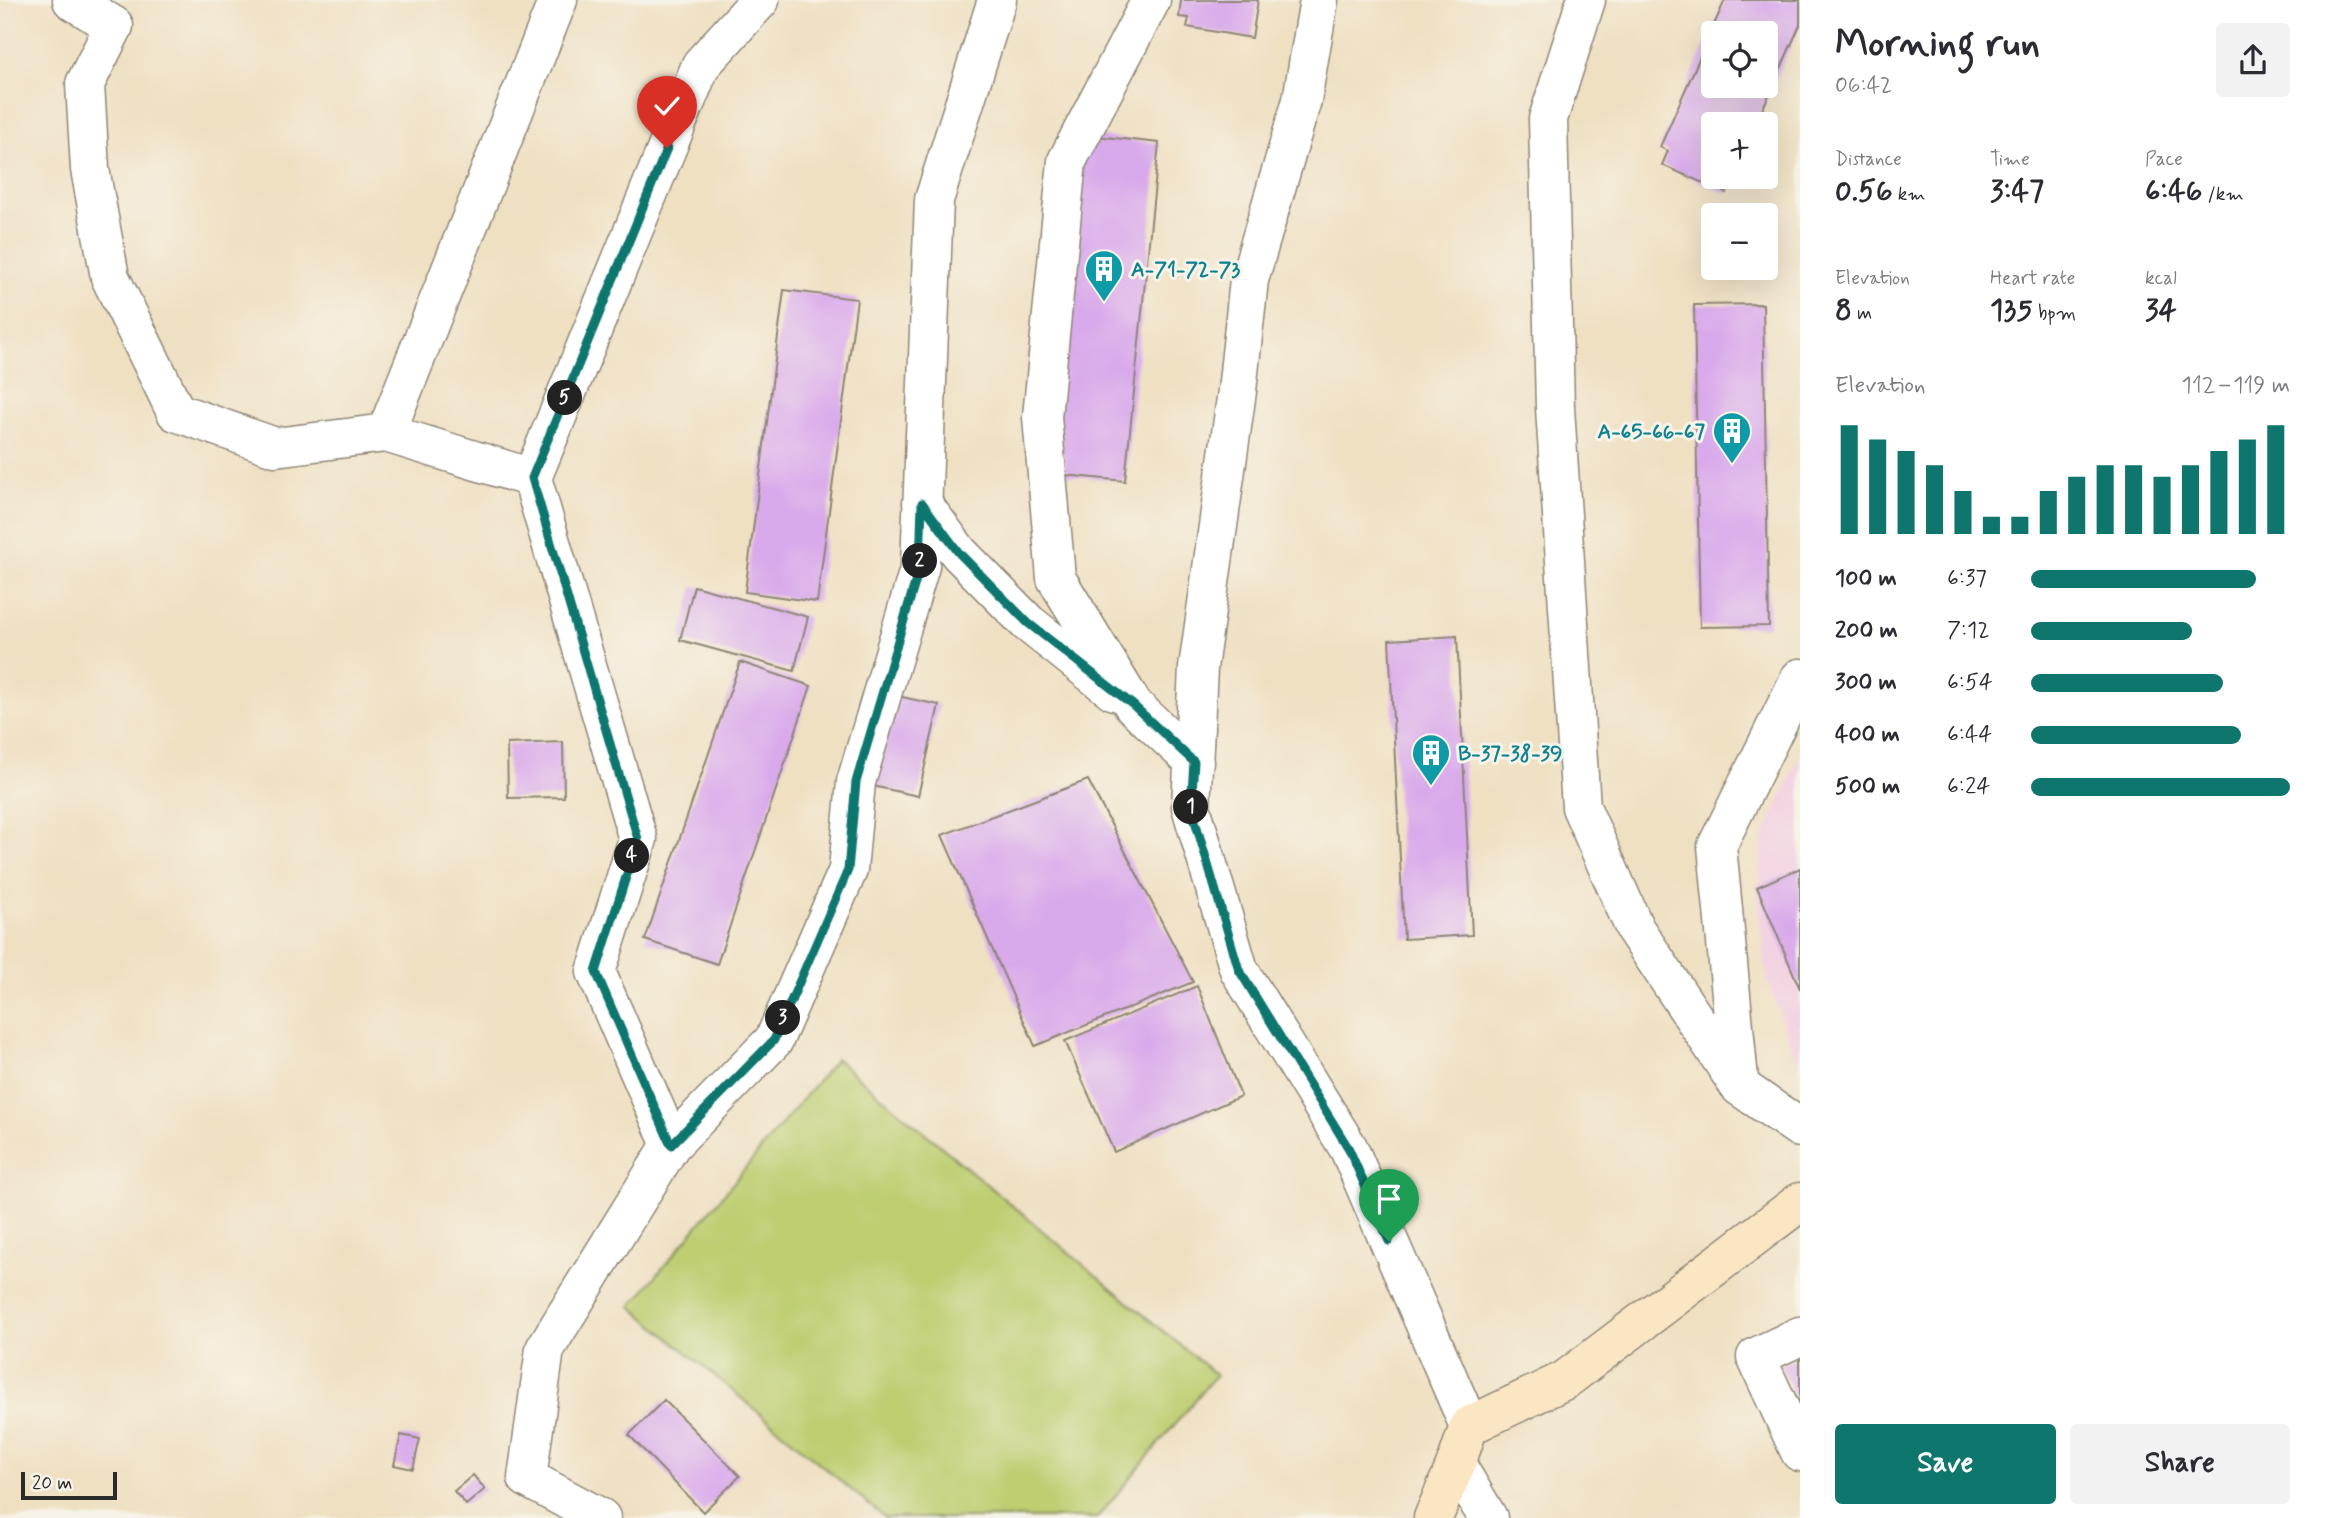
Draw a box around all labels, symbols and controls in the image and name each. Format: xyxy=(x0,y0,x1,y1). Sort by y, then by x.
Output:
text: Morning run xyxy=(1835,20,2040,69)
map controls xyxy=(1701,21,1778,280)
button: locate xyxy=(1701,21,1778,98)
button: share xyxy=(2216,23,2290,97)
text: 06:42 xyxy=(1835,71,1892,101)
pin xyxy=(637,76,697,148)
icon: check xyxy=(648,87,686,125)
button: + xyxy=(1701,112,1778,189)
text: Distance xyxy=(1835,147,1902,172)
text: Time xyxy=(1990,147,2030,172)
text: Pace xyxy=(2145,147,2183,172)
text: 0.56 xyxy=(1835,172,1893,211)
text: 3:47 xyxy=(1990,172,2044,211)
text: 6:46 xyxy=(2145,172,2202,211)
text: km xyxy=(1893,182,1925,207)
text: /km xyxy=(2202,182,2244,207)
button: − xyxy=(1701,203,1778,280)
building icon: A-71-72-73 xyxy=(1083,248,1125,303)
place label: A-71-72-73 xyxy=(1131,256,1240,284)
text: Elevation xyxy=(1835,266,1910,291)
text: Heart rate xyxy=(1990,266,2075,291)
text: kcal xyxy=(2145,266,2177,291)
text: 8 xyxy=(1835,291,1852,330)
text: 135 xyxy=(1990,291,2033,330)
text: 34 xyxy=(2145,291,2177,330)
text: m xyxy=(1852,301,1872,326)
text: bpm xyxy=(2033,301,2076,326)
text: Elevation xyxy=(1835,371,1926,401)
text: 112–119 m xyxy=(2182,371,2290,401)
pin: 5 xyxy=(548,380,582,416)
text: 5 xyxy=(559,385,570,410)
building icon: A-65-66-67 xyxy=(1711,410,1753,465)
place label: A-65-66-67 xyxy=(1597,418,1705,446)
pin: 2 xyxy=(902,544,937,578)
text: 2 xyxy=(915,548,924,573)
text: 100 m xyxy=(1835,564,1897,594)
text: 6:37 xyxy=(1947,564,1987,594)
text: 200 m xyxy=(1835,616,1898,646)
text: 7:12 xyxy=(1947,616,1990,646)
text: 300 m xyxy=(1835,668,1897,698)
text: 6:54 xyxy=(1947,668,1993,698)
text: 400 m xyxy=(1835,720,1900,750)
text: 6:44 xyxy=(1947,720,1992,750)
building icon: B-37-38-39 xyxy=(1410,732,1452,787)
place label: B-37-38-39 xyxy=(1458,740,1563,768)
text: 500 m xyxy=(1835,772,1900,802)
text: 6:24 xyxy=(1947,772,1990,802)
pin: 1 xyxy=(1174,790,1208,824)
text: 1 xyxy=(1186,794,1195,819)
pin: 4 xyxy=(614,838,650,874)
text: 4 xyxy=(626,843,637,868)
pin: 3 xyxy=(766,1000,800,1036)
text: 3 xyxy=(778,1005,787,1030)
pin xyxy=(1359,1169,1419,1241)
icon: arrive xyxy=(1370,1180,1408,1218)
button: Save xyxy=(1835,1424,2056,1504)
button: Share xyxy=(2070,1424,2290,1504)
scale bar xyxy=(21,1469,117,1501)
text: 20 m xyxy=(32,1471,72,1496)

